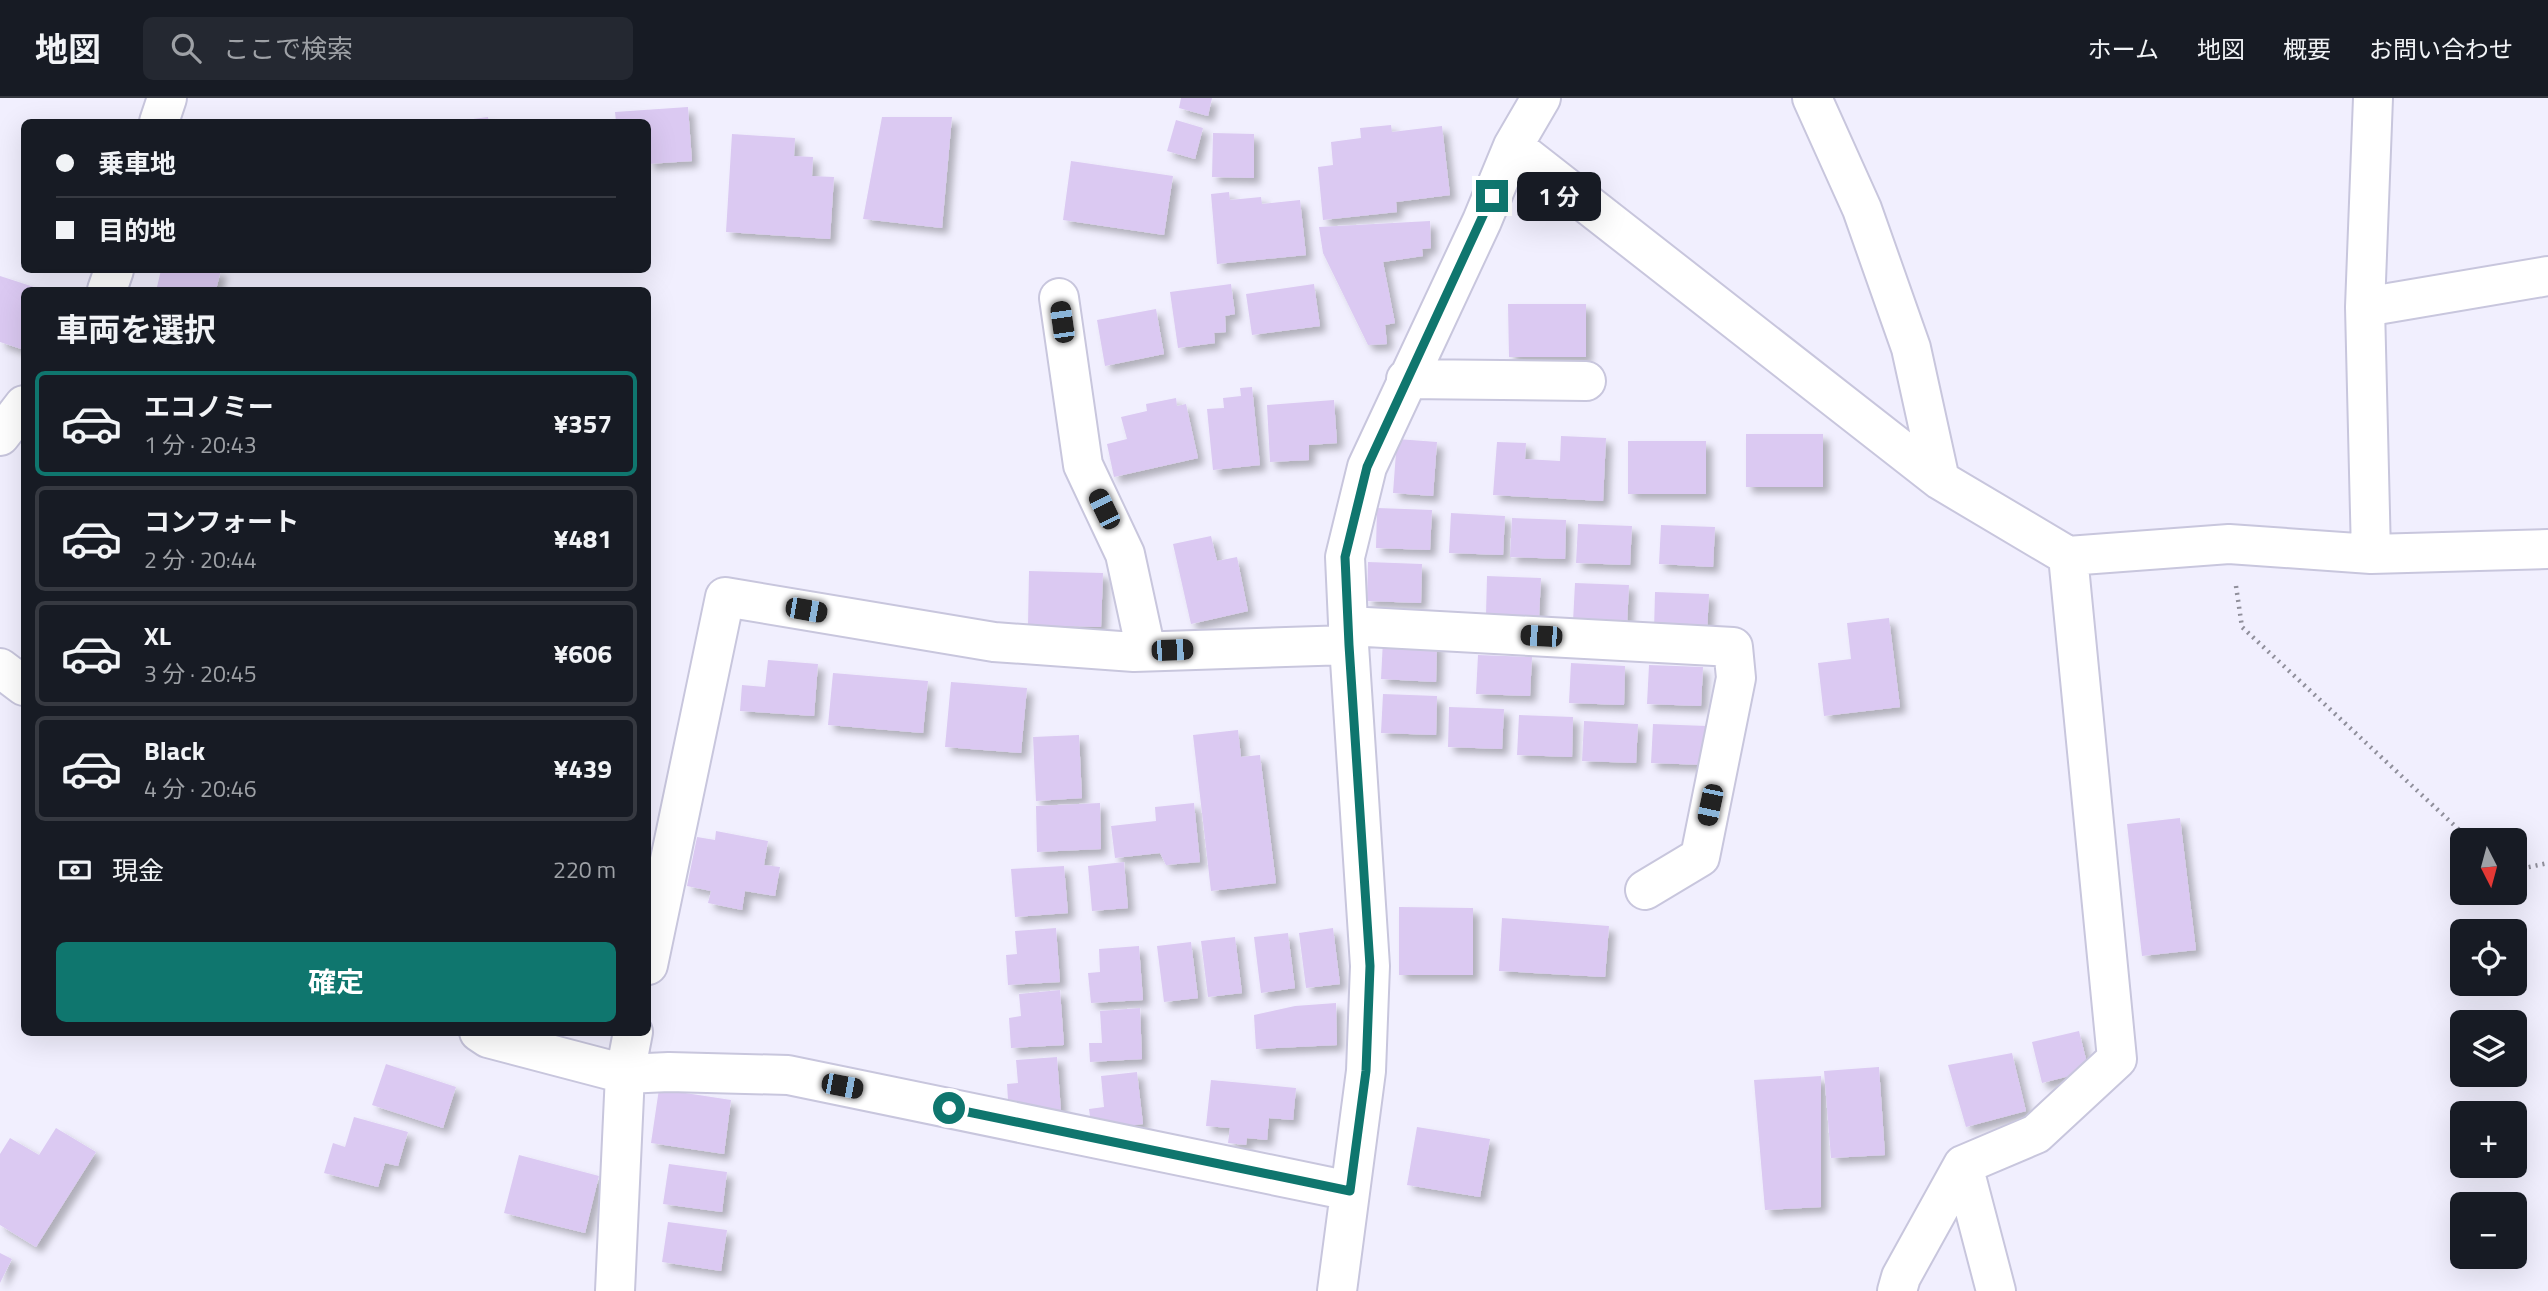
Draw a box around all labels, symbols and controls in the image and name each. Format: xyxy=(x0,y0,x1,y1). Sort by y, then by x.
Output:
search box xyxy=(143,17,633,80)
text: 地図 xyxy=(35,24,101,74)
icon: search xyxy=(167,29,205,67)
text: ここで検索 xyxy=(223,29,353,68)
text: ホーム xyxy=(2088,31,2159,67)
text: 地図 xyxy=(2197,31,2245,67)
text: 概要 xyxy=(2283,31,2331,67)
text: お問い合わせ xyxy=(2369,31,2513,67)
text: 乗車地 xyxy=(98,144,176,183)
callout: 1 分 xyxy=(1516,172,1600,220)
text: 1 分 xyxy=(1539,179,1579,214)
route end xyxy=(1476,180,1508,212)
text: 目的地 xyxy=(98,211,176,250)
car xyxy=(1049,300,1076,344)
text: 車両を選択 xyxy=(56,305,216,353)
text: エコノミー xyxy=(144,387,274,426)
icon: car xyxy=(60,392,123,455)
text: ¥357 xyxy=(554,404,612,443)
text: 1 分 · 20:43 xyxy=(144,427,257,462)
car xyxy=(1086,486,1123,532)
text: コンフォート xyxy=(144,502,299,541)
icon: car xyxy=(60,507,123,570)
text: ¥481 xyxy=(554,519,612,558)
text: 2 分 · 20:44 xyxy=(144,542,257,577)
car xyxy=(784,596,829,624)
text: XL xyxy=(144,616,171,655)
icon: car xyxy=(60,622,123,685)
car xyxy=(1520,624,1563,648)
text: ¥606 xyxy=(554,634,612,673)
car xyxy=(1151,639,1194,661)
text: 3 分 · 20:45 xyxy=(144,656,257,691)
text: Black xyxy=(144,731,205,770)
icon: car xyxy=(60,737,123,800)
text: ¥439 xyxy=(554,749,612,788)
text: 4 分 · 20:46 xyxy=(144,771,257,806)
car xyxy=(1696,782,1725,828)
north arrow xyxy=(2450,828,2527,905)
map controls xyxy=(2450,828,2527,1269)
icon: cash xyxy=(56,851,94,889)
text: 現金 xyxy=(112,851,164,890)
text: 220 m xyxy=(553,852,616,887)
button: locate xyxy=(2450,919,2527,996)
button: 確定 xyxy=(56,942,616,1022)
button: layers xyxy=(2450,1010,2527,1087)
car xyxy=(820,1072,865,1100)
route start xyxy=(933,1092,965,1124)
button: + xyxy=(2450,1101,2527,1178)
button: − xyxy=(2450,1192,2527,1269)

